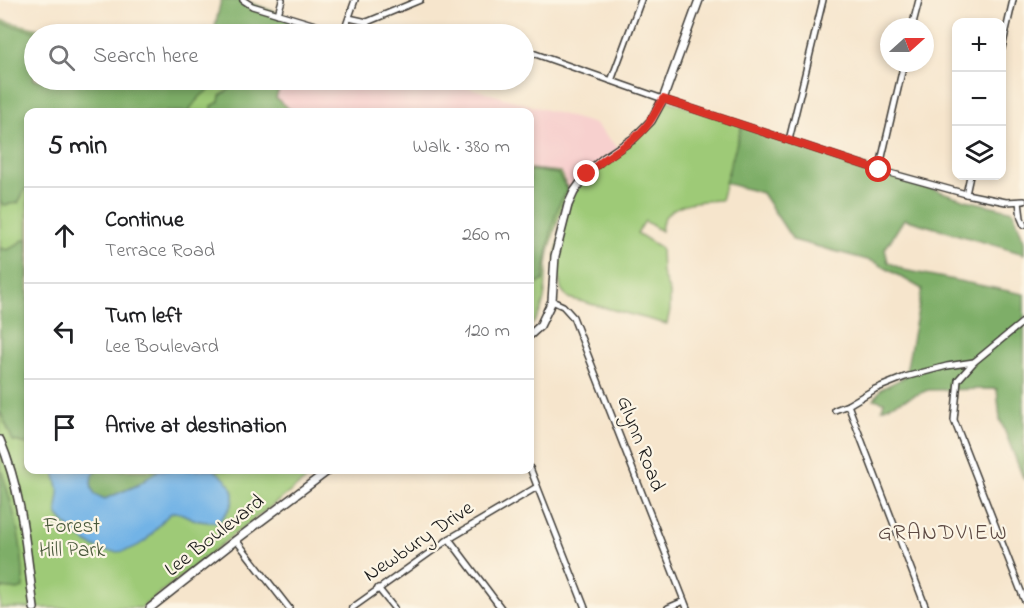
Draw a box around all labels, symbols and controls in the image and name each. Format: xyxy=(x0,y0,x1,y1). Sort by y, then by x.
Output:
north arrow xyxy=(880,18,934,72)
map controls xyxy=(952,18,1006,180)
button: + xyxy=(952,18,1006,72)
search box xyxy=(24,24,534,90)
icon: search xyxy=(45,41,78,74)
text: Search here xyxy=(93,41,198,73)
button: − xyxy=(952,72,1006,126)
button: layers xyxy=(952,126,1006,180)
text: 5 min xyxy=(48,128,107,166)
text: Walk · 380 m xyxy=(412,133,510,162)
route start xyxy=(865,156,891,182)
route end xyxy=(573,160,599,186)
text: Continue xyxy=(105,205,184,237)
icon: ahead xyxy=(48,219,81,252)
text: 260 m xyxy=(462,221,510,250)
text: Terrace Road xyxy=(105,237,215,266)
text: Turn left xyxy=(105,301,182,333)
icon: left xyxy=(48,315,81,348)
text: 120 m xyxy=(465,317,510,346)
text: Lee Boulevard xyxy=(105,333,219,362)
street label: Glynn Road xyxy=(606,392,672,497)
icon: arrive xyxy=(48,411,81,444)
text: Arrive at destination xyxy=(105,411,287,443)
street label: Lee Boulevard xyxy=(159,487,271,585)
street label: Newbury Drive xyxy=(358,494,482,592)
park label: Forest Hill Park xyxy=(39,512,106,566)
district label: GRANDVIEW xyxy=(878,518,1008,550)

